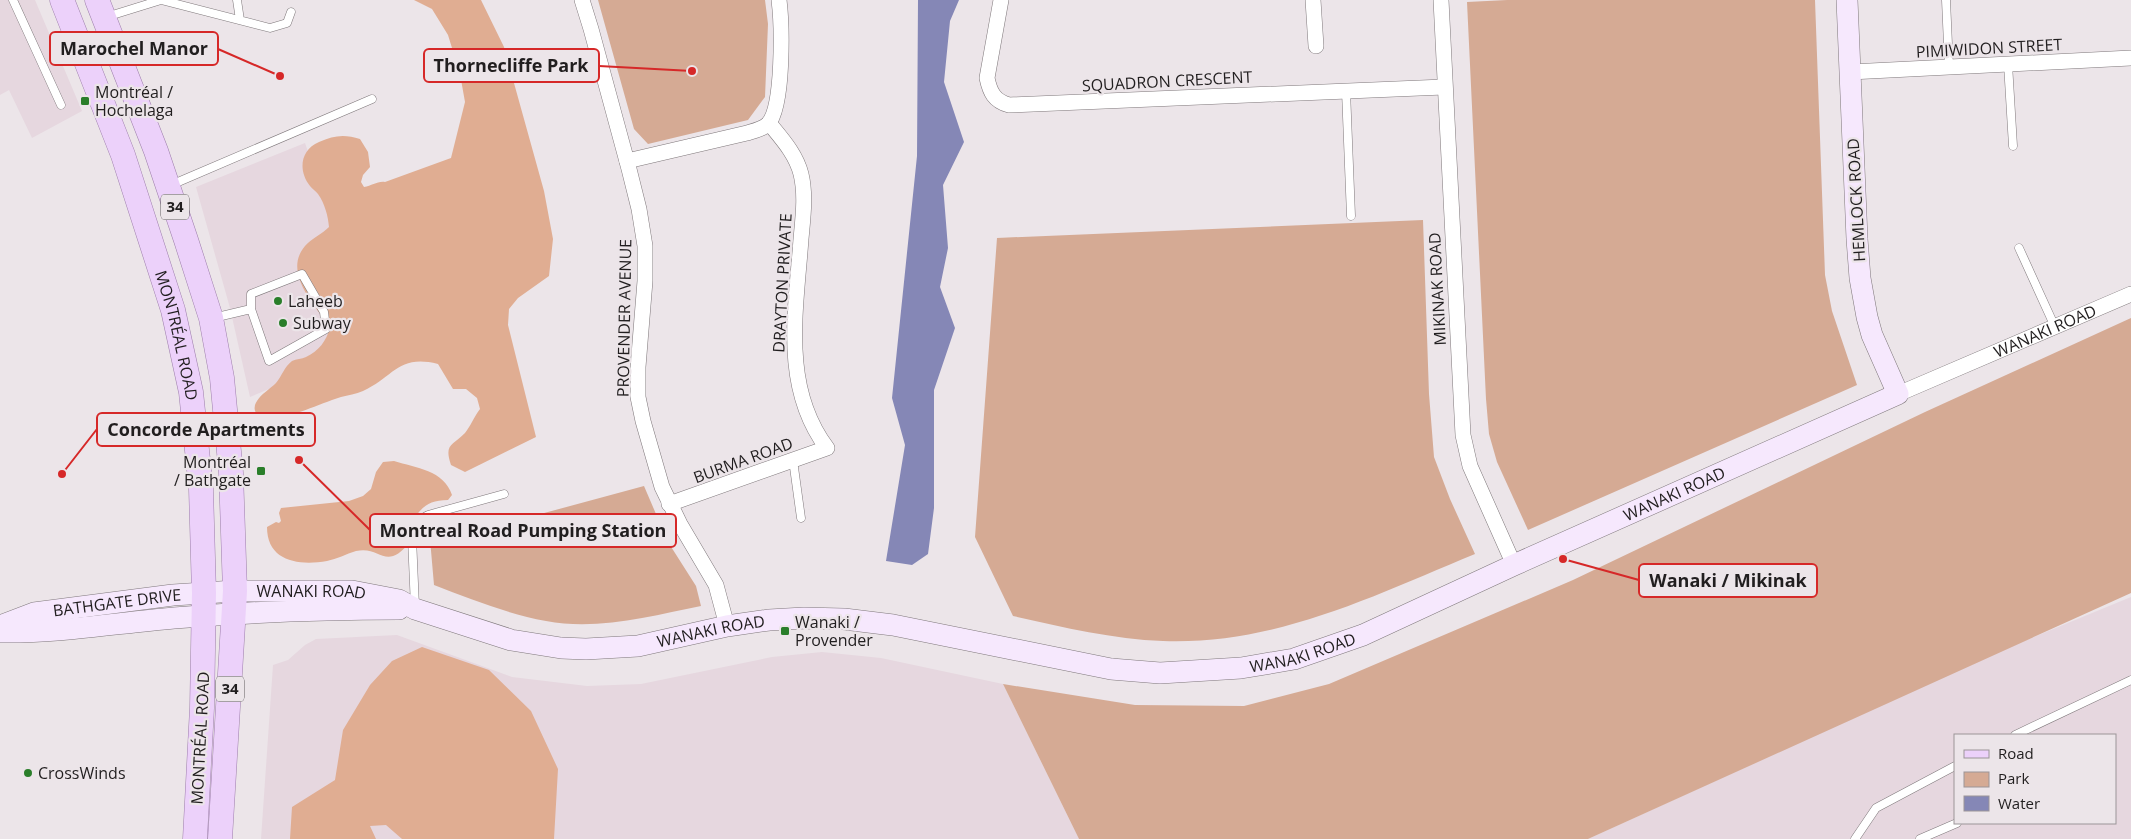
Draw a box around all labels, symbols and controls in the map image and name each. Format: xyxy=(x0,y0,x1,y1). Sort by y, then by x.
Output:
callout: Marochel Manor xyxy=(50,32,218,65)
street label: PIMIWIDON STREET xyxy=(1915,33,2063,63)
text: Marochel Manor xyxy=(60,36,208,60)
callout: Thornecliffe Park xyxy=(424,49,599,82)
text: Thornecliffe Park xyxy=(433,53,589,77)
street label: SQUADRON CRESCENT xyxy=(1081,66,1253,96)
place label: Montréal / Hochelaga xyxy=(95,81,173,121)
marker: Montréal / Hochelaga xyxy=(79,95,91,107)
street label: HEMLOCK ROAD xyxy=(1842,138,1870,262)
road number: 34 xyxy=(161,194,189,220)
street label: DRAYTON PRIVATE xyxy=(767,213,797,353)
street label: MIKINAK ROAD xyxy=(1423,232,1451,346)
street label: PROVENDER AVENUE xyxy=(612,239,636,397)
street label: MONTRÉAL ROAD xyxy=(150,268,203,401)
place label: Laheeb xyxy=(288,290,343,312)
marker: Laheeb xyxy=(272,295,284,307)
street label: WANAKI ROAD xyxy=(1990,299,2100,363)
place label: Subway xyxy=(293,312,352,334)
marker: Subway xyxy=(277,317,289,329)
callout: Concorde Apartments xyxy=(97,413,315,446)
text: Concorde Apartments xyxy=(107,417,305,441)
street label: BURMA ROAD xyxy=(690,432,796,488)
place label: Montréal / Bathgate xyxy=(174,451,251,491)
street label: WANAKI ROAD xyxy=(1620,461,1729,526)
marker: Montréal / Bathgate xyxy=(255,465,267,477)
callout: Montreal Road Pumping Station xyxy=(370,514,676,547)
text: Montreal Road Pumping Station xyxy=(380,518,666,542)
callout: Wanaki / Mikinak xyxy=(1639,564,1817,597)
text: Wanaki / Mikinak xyxy=(1649,568,1808,592)
street label: WANAKI ROAD xyxy=(257,580,368,604)
street label: BATHGATE DRIVE xyxy=(51,584,182,621)
street label: WANAKI ROAD xyxy=(655,610,766,652)
place label: Wanaki / Provender xyxy=(795,611,873,651)
marker: Wanaki / Provender xyxy=(779,625,791,637)
street label: WANAKI ROAD xyxy=(1248,627,1359,677)
street label: MONTRÉAL ROAD xyxy=(186,671,214,805)
road number: 34 xyxy=(216,676,244,702)
legend xyxy=(1954,734,2116,824)
text: Road xyxy=(1998,743,2034,763)
place label: CrossWinds xyxy=(38,762,126,784)
marker: CrossWinds xyxy=(22,767,34,779)
text: Park xyxy=(1998,768,2029,788)
text: Water xyxy=(1998,793,2040,813)

